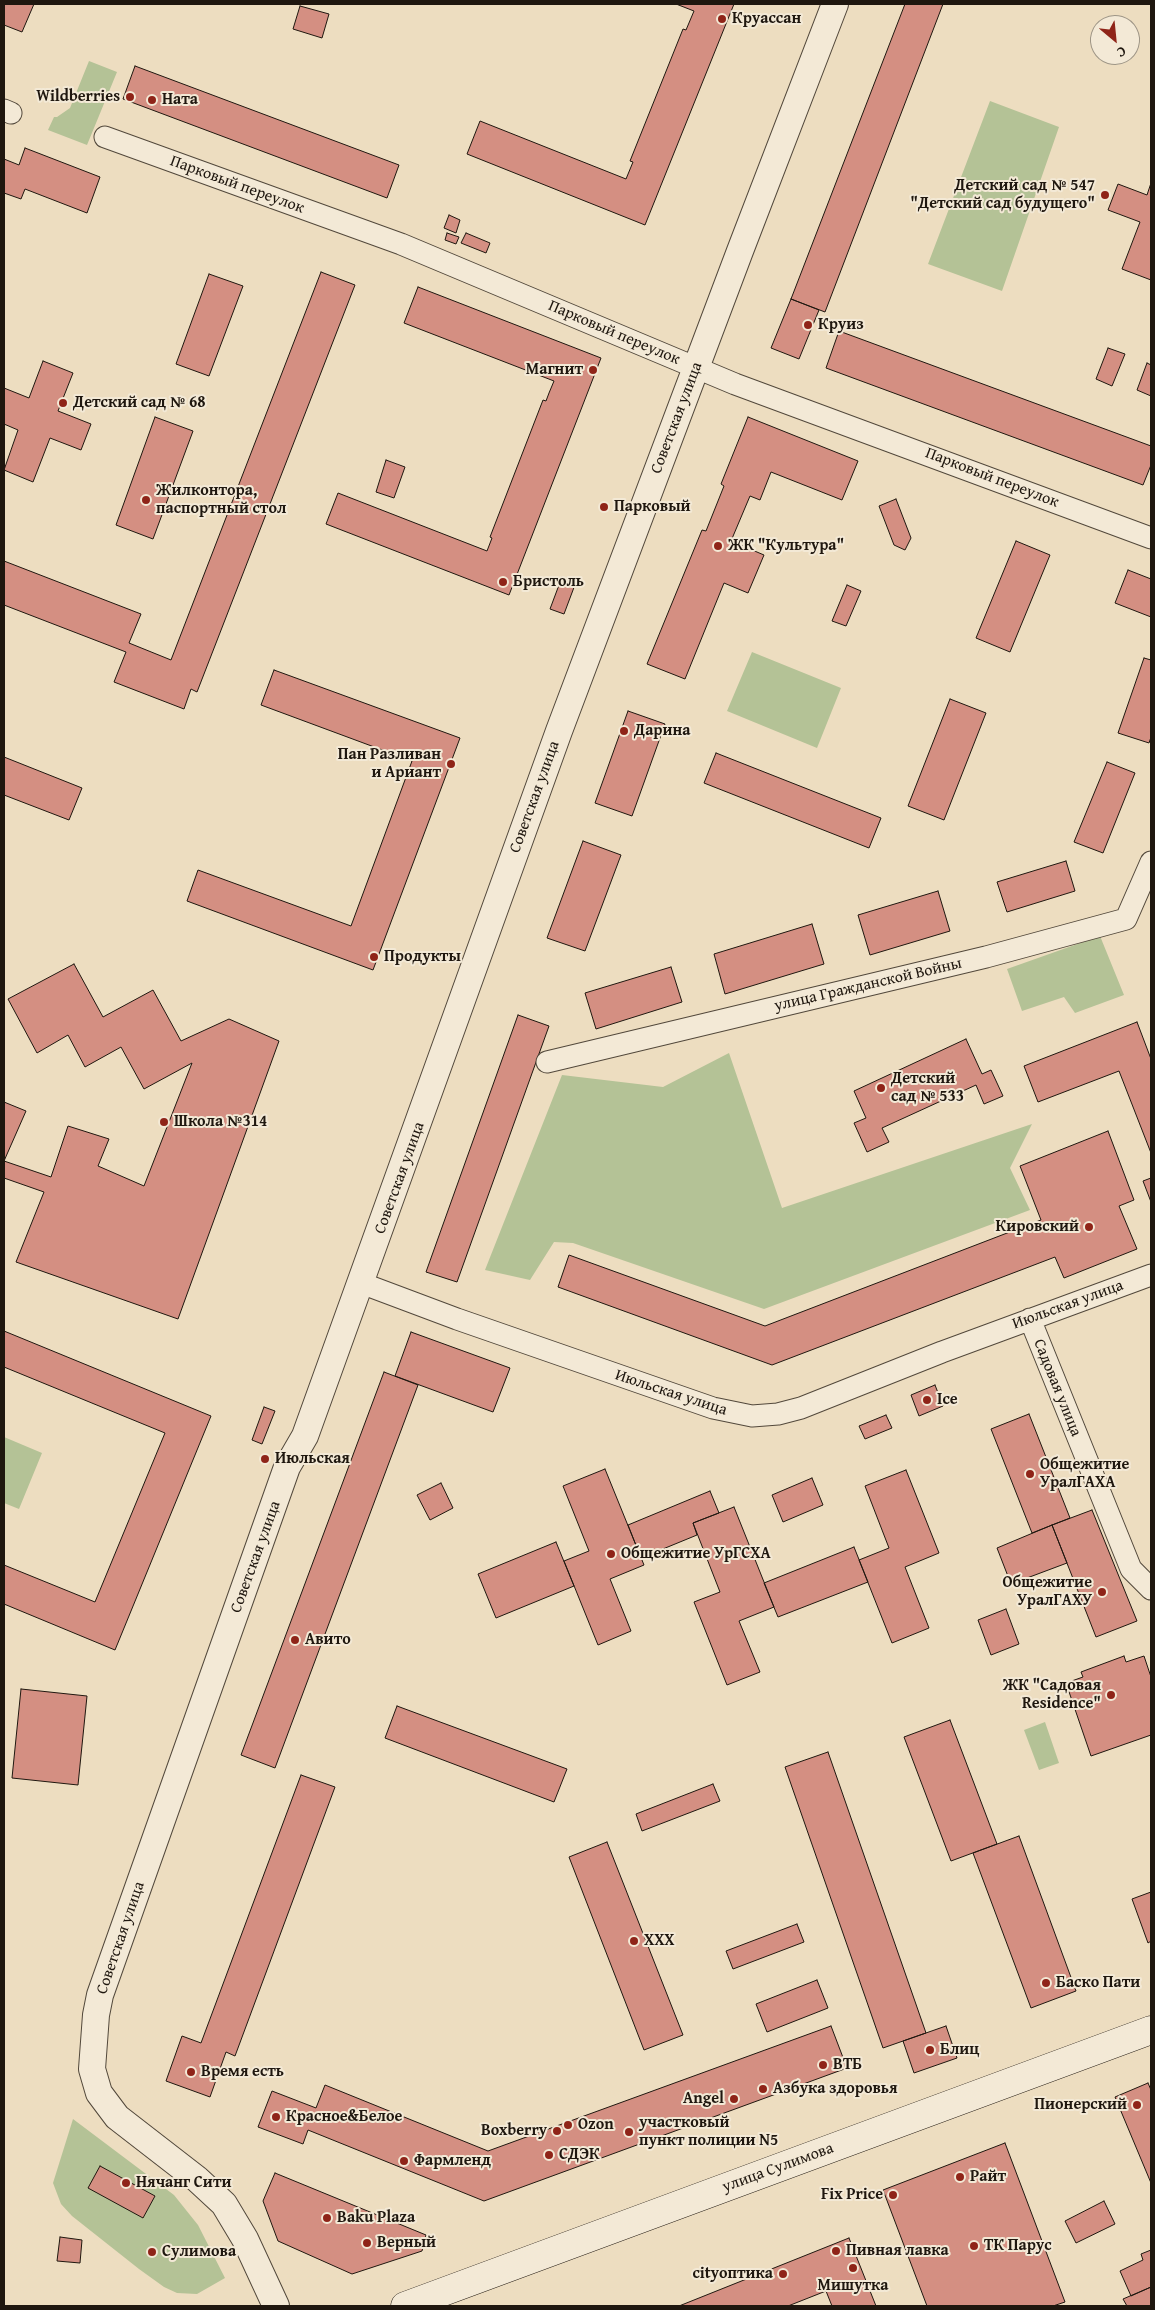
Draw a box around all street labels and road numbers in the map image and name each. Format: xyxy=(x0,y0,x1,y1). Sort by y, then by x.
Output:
street label: Парковый переулок xyxy=(167,152,307,218)
street label: Парковый переулок xyxy=(545,297,683,369)
street label: Советская улица xyxy=(647,360,707,476)
street label: Парковый переулок xyxy=(923,444,1061,512)
street label: Советская улица xyxy=(506,738,564,856)
street label: улица Гражданской Войны xyxy=(772,954,964,1016)
street label: Советская улица xyxy=(371,1119,429,1237)
street label: Июльская улица xyxy=(1010,1276,1126,1334)
street label: Садовая улица xyxy=(1029,1336,1085,1440)
street label: Июльская улица xyxy=(613,1366,729,1420)
street label: Советская улица xyxy=(227,1498,285,1616)
street label: Советская улица xyxy=(93,1879,149,1997)
street label: улица Сулимова xyxy=(720,2139,836,2197)

